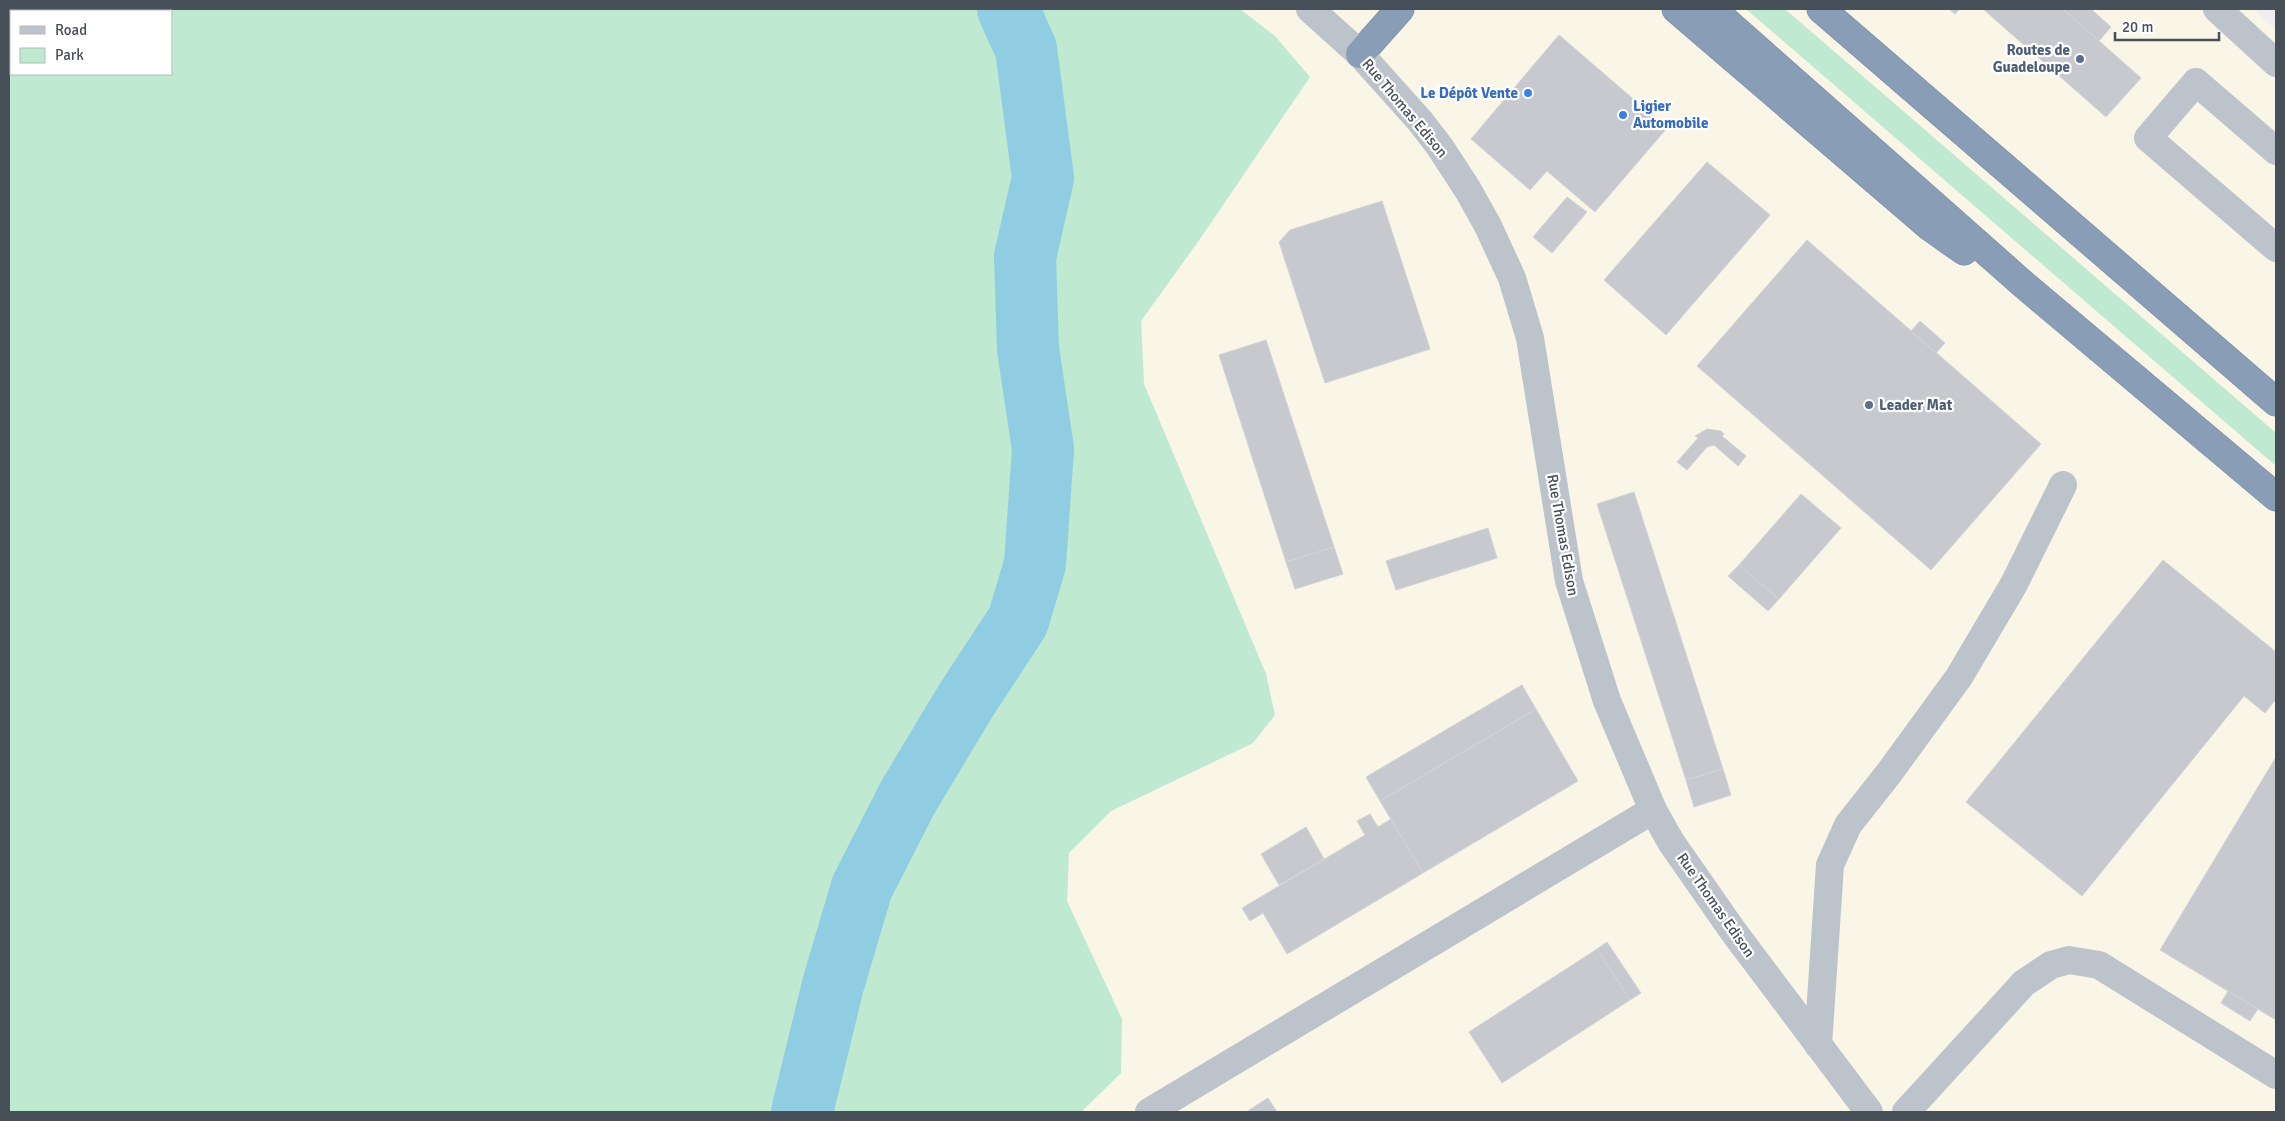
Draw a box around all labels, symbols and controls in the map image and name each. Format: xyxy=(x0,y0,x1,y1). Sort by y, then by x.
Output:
legend xyxy=(10,10,172,75)
scale bar xyxy=(2115,10,2219,42)
text: 20 m xyxy=(2122,18,2153,36)
text: Road xyxy=(55,21,87,39)
place label: Routes de Guadeloupe xyxy=(1993,41,2070,76)
text: Park xyxy=(55,46,84,64)
marker: Routes de Guadeloupe xyxy=(2074,53,2086,65)
street label: Rue Thomas Edison xyxy=(1358,55,1452,161)
place label: Le Dépôt Vente xyxy=(1420,84,1518,102)
marker: Le Dépôt Vente xyxy=(1522,87,1534,99)
place label: Ligier Automobile xyxy=(1633,97,1708,132)
marker: Ligier Automobile xyxy=(1617,109,1629,121)
place label: Leader Mat xyxy=(1879,396,1953,414)
marker: Leader Mat xyxy=(1863,399,1875,411)
street label: Rue Thomas Edison xyxy=(1543,473,1583,597)
street label: Rue Thomas Edison xyxy=(1673,849,1759,961)

